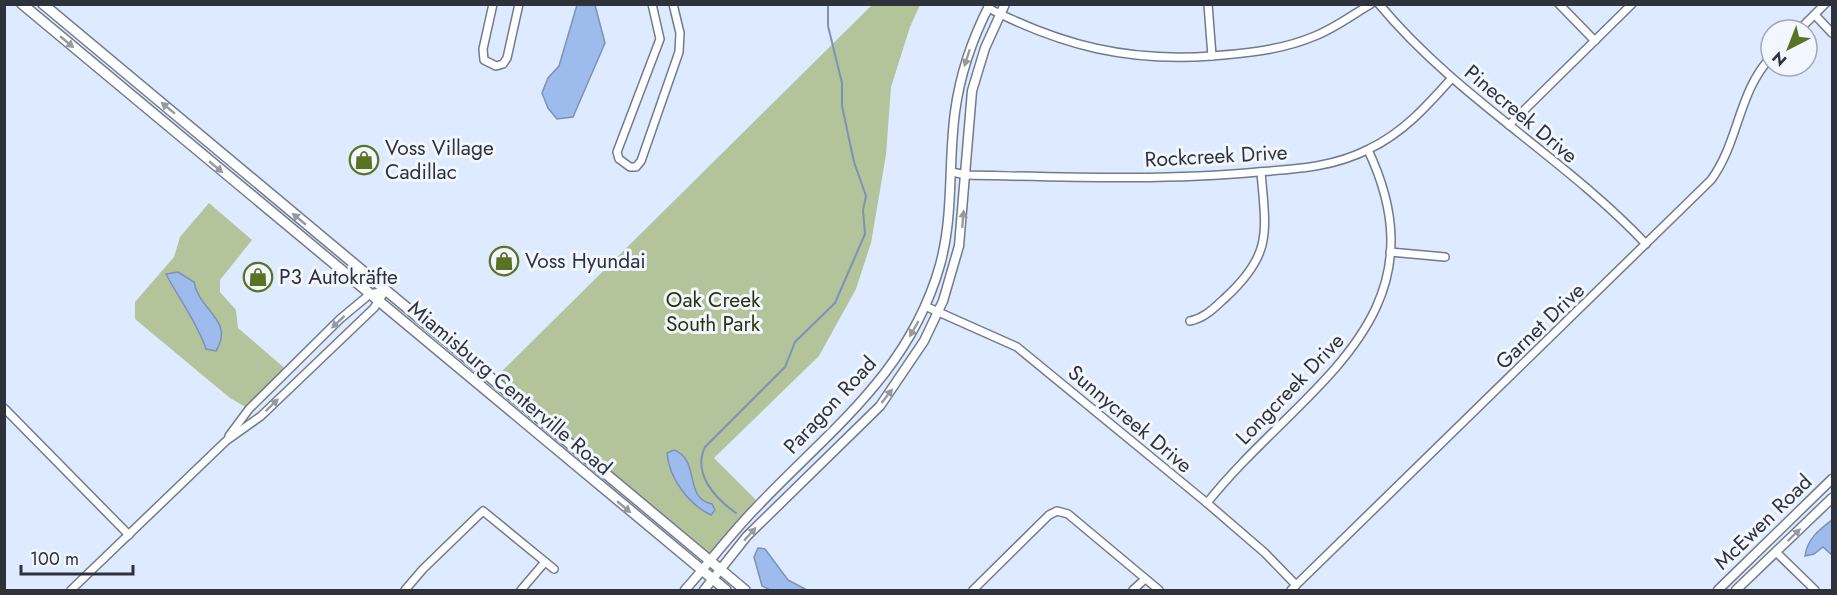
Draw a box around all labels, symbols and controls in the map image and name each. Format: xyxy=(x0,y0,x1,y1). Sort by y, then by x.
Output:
north arrow xyxy=(1759,18,1819,78)
one-way arrow xyxy=(59,35,74,48)
text: N xyxy=(1767,46,1792,72)
one-way arrow xyxy=(962,49,971,67)
street label: Pinecreek Drive xyxy=(1458,58,1584,170)
one-way arrow xyxy=(160,102,176,115)
place label: Voss Village Cadillac xyxy=(385,133,494,187)
street label: Rockcreek Drive xyxy=(1144,137,1288,175)
shop icon: Voss Village Cadillac xyxy=(348,144,380,176)
one-way arrow xyxy=(208,160,223,173)
one-way arrow xyxy=(958,210,968,229)
one-way arrow xyxy=(291,212,307,225)
shop icon: Voss Hyundai xyxy=(488,245,520,277)
place label: Voss Hyundai xyxy=(525,246,646,276)
shop icon: P3 Autokräfte xyxy=(242,261,274,293)
place label: P3 Autokräfte xyxy=(279,262,398,292)
street label: Garnet Drive xyxy=(1489,276,1591,376)
park label: Oak Creek South Park xyxy=(666,285,761,339)
street label: Miamisburg Centerville Road xyxy=(402,294,618,482)
one-way arrow xyxy=(330,315,345,329)
one-way arrow xyxy=(909,321,919,338)
street label: Longcreek Drive xyxy=(1229,326,1351,451)
street label: Paragon Road xyxy=(777,349,883,461)
street label: Sunnycreek Drive xyxy=(1061,358,1199,480)
one-way arrow xyxy=(881,388,894,404)
one-way arrow xyxy=(265,398,280,412)
street label: McEwen Road xyxy=(1707,467,1819,577)
one-way arrow xyxy=(616,500,631,513)
one-way arrow xyxy=(743,527,756,542)
one-way arrow xyxy=(1786,528,1801,542)
scale bar xyxy=(21,538,134,576)
text: 100 m xyxy=(30,546,79,572)

